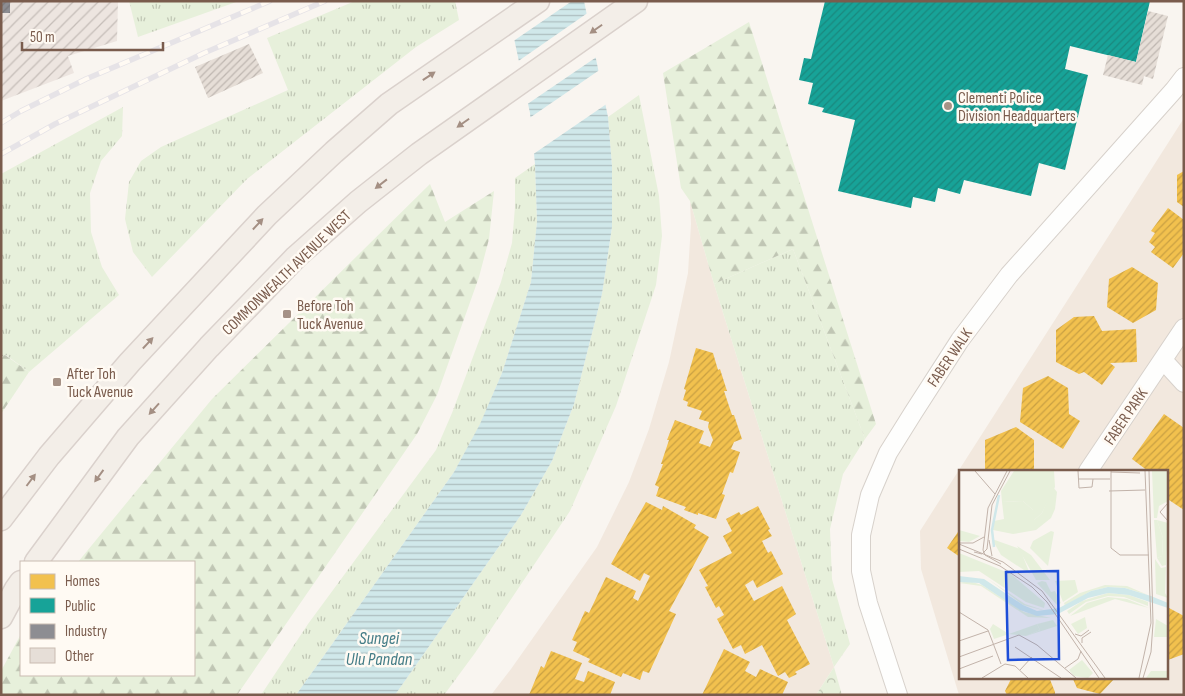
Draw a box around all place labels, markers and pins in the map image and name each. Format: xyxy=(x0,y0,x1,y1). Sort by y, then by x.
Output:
place label: Clementi Police Division Headquarters xyxy=(958,89,1076,126)
marker: Clementi Police Division Headquarters xyxy=(942,100,954,112)
place label: Before Toh Tuck Avenue xyxy=(297,297,363,334)
marker: Before Toh Tuck Avenue xyxy=(281,308,293,320)
place label: After Toh Tuck Avenue xyxy=(66,365,133,402)
marker: After Toh Tuck Avenue xyxy=(51,376,63,388)

